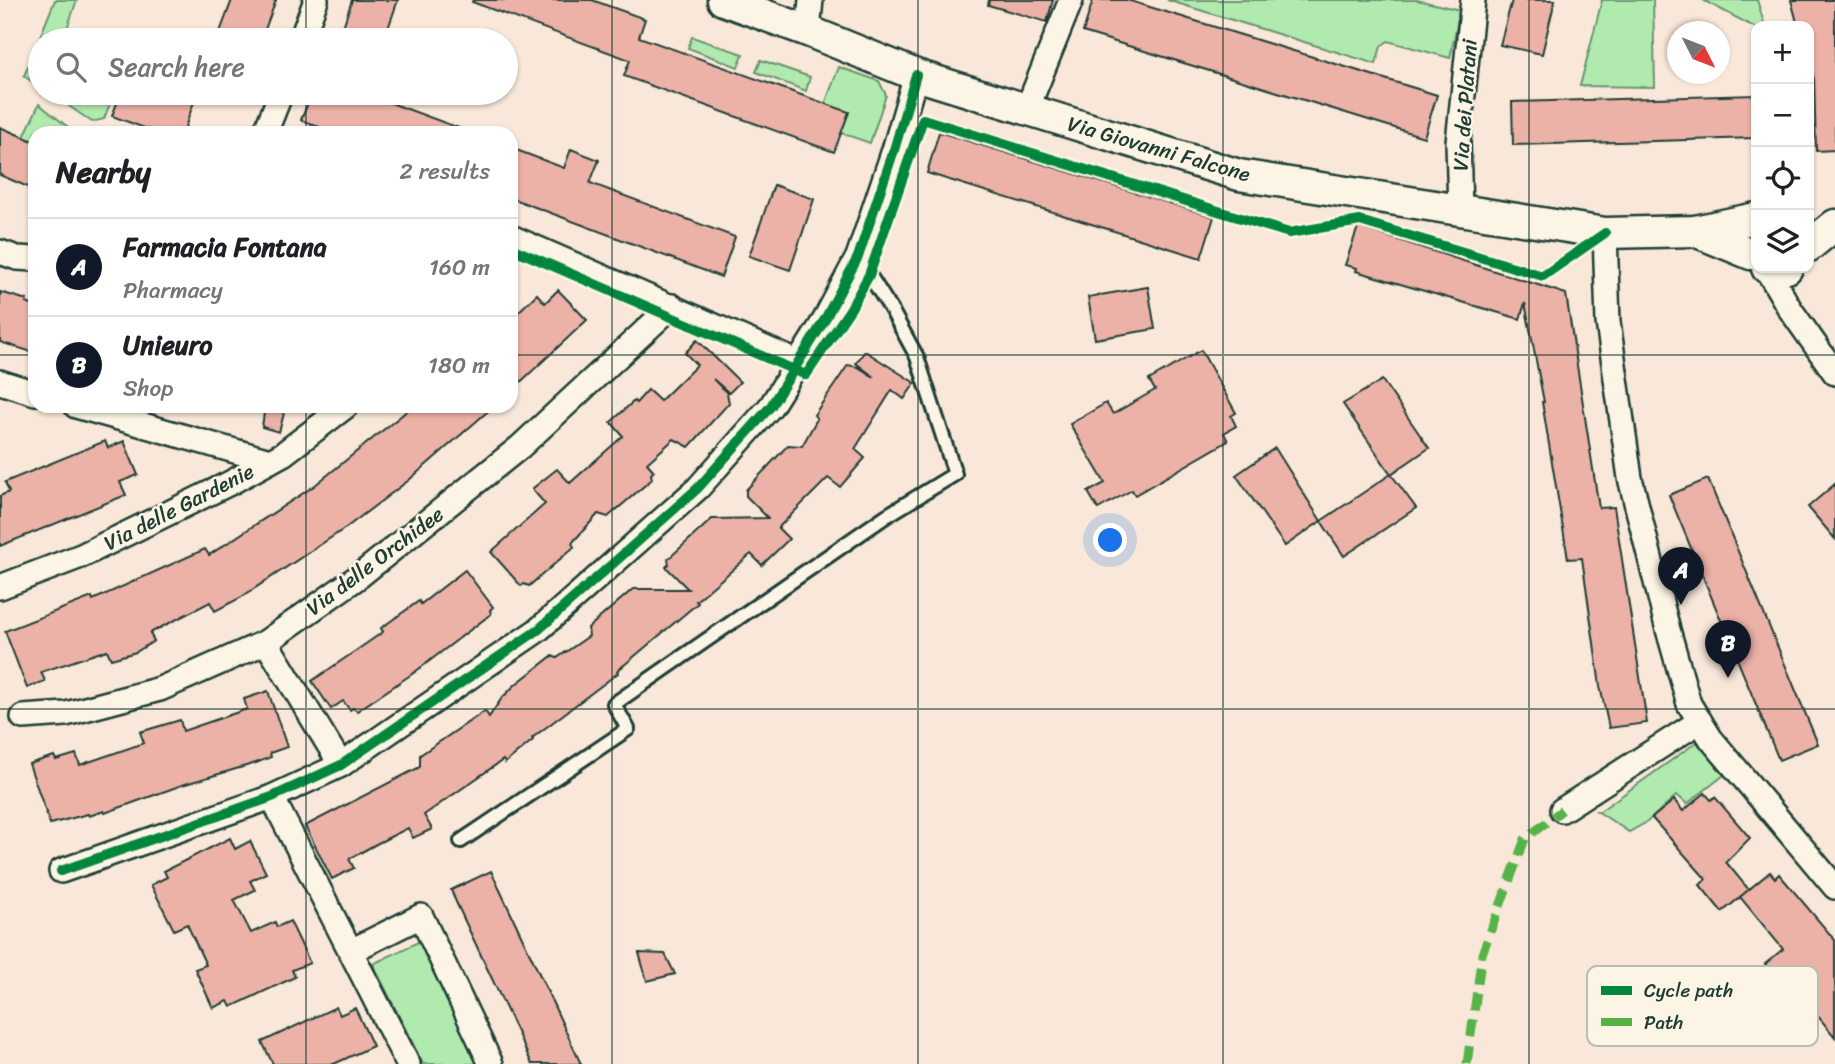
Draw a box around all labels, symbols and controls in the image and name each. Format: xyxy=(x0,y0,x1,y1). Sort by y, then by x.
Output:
north arrow xyxy=(1667,21,1730,84)
map controls xyxy=(1751,21,1814,273)
button: + xyxy=(1751,21,1814,84)
search box xyxy=(28,28,518,105)
street label: Via dei Platani xyxy=(1441,37,1489,172)
text: Search here xyxy=(108,44,245,90)
icon: search xyxy=(52,48,90,86)
button: − xyxy=(1751,84,1814,147)
street label: Via Giovanni Falcone xyxy=(1063,105,1255,193)
text: Nearby xyxy=(56,145,151,199)
button: locate xyxy=(1751,147,1814,210)
text: 2 results xyxy=(399,151,490,192)
button: layers xyxy=(1751,210,1814,273)
text: Farmacia Fontana xyxy=(123,224,327,270)
text: A xyxy=(71,247,87,288)
text: 160 m xyxy=(429,247,490,288)
text: Pharmacy xyxy=(123,270,223,311)
text: Unieuro xyxy=(123,322,213,368)
text: B xyxy=(72,345,86,386)
text: 180 m xyxy=(428,345,490,386)
text: Shop xyxy=(123,368,173,409)
street label: Via delle Gardenie xyxy=(97,453,261,561)
street label: Via delle Orchidee xyxy=(298,496,453,626)
your location xyxy=(1093,523,1127,557)
pin: A xyxy=(1658,547,1704,605)
pin: B xyxy=(1705,620,1751,678)
legend xyxy=(1587,966,1818,1046)
text: Cycle path xyxy=(1644,974,1733,1007)
text: Path xyxy=(1644,1006,1683,1039)

